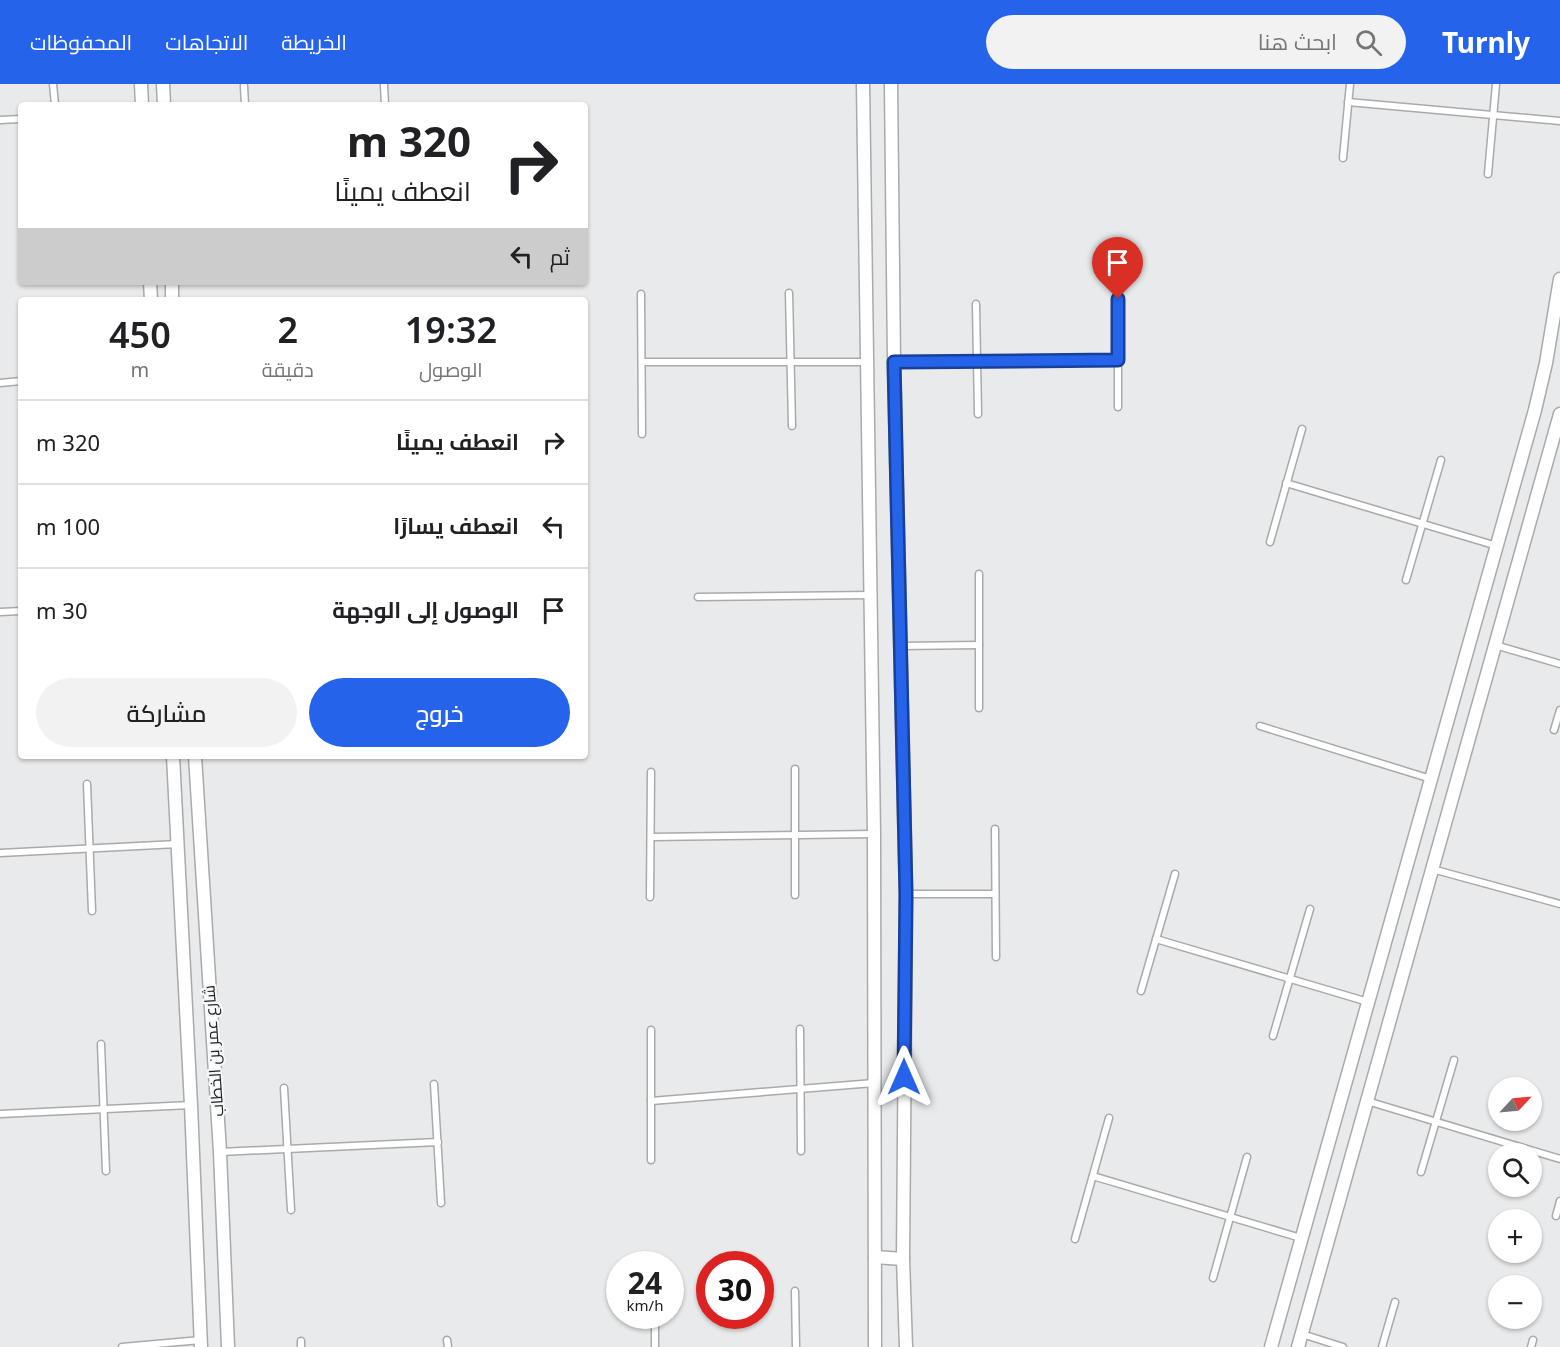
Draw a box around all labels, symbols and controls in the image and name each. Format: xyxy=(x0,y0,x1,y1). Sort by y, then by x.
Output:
search box xyxy=(986,15,1406,69)
text: Turnly xyxy=(1442,23,1530,61)
text: ابحث هنا xyxy=(1258,26,1337,56)
icon: search xyxy=(1352,26,1385,59)
text: المحفوظات xyxy=(30,28,132,56)
text: الاتجاهات xyxy=(165,28,248,56)
text: الخريطة xyxy=(281,28,347,56)
text: 320 m xyxy=(347,112,471,169)
icon: right xyxy=(492,126,570,204)
text: انعطف يمينًا xyxy=(334,172,471,209)
pin xyxy=(1092,237,1143,299)
icon: left xyxy=(505,240,538,273)
text: ثم xyxy=(550,241,570,271)
icon: arrive xyxy=(1101,246,1134,279)
text: 2 xyxy=(277,305,298,354)
text: 19:32 xyxy=(405,305,497,354)
text: 450 xyxy=(109,310,171,359)
text: m xyxy=(131,356,149,383)
text: دقيقة xyxy=(262,356,314,383)
text: الوصول xyxy=(419,356,483,383)
text: انعطف يمينًا xyxy=(396,426,519,456)
icon: right xyxy=(537,426,570,459)
text: 320 m xyxy=(36,427,100,457)
text: انعطف يسارًا xyxy=(393,510,519,540)
icon: left xyxy=(537,510,570,543)
text: 100 m xyxy=(36,511,100,541)
text: الوصول إلى الوجهة xyxy=(332,594,519,624)
icon: arrive xyxy=(537,594,570,627)
text: 30 m xyxy=(36,595,87,625)
button: مشاركة xyxy=(36,678,297,747)
button: خروج xyxy=(309,678,570,747)
street label: شارع عمر بن الخطاب xyxy=(197,984,230,1117)
position arrow xyxy=(872,1045,936,1109)
north arrow xyxy=(1488,1077,1542,1131)
map controls xyxy=(1488,1077,1542,1329)
button: search xyxy=(1488,1143,1542,1197)
button: + xyxy=(1488,1209,1542,1263)
speed limit sign: 30 xyxy=(696,1251,774,1329)
text: 24 xyxy=(628,1262,662,1303)
button: − xyxy=(1488,1275,1542,1329)
text: km/h xyxy=(627,1295,663,1315)

